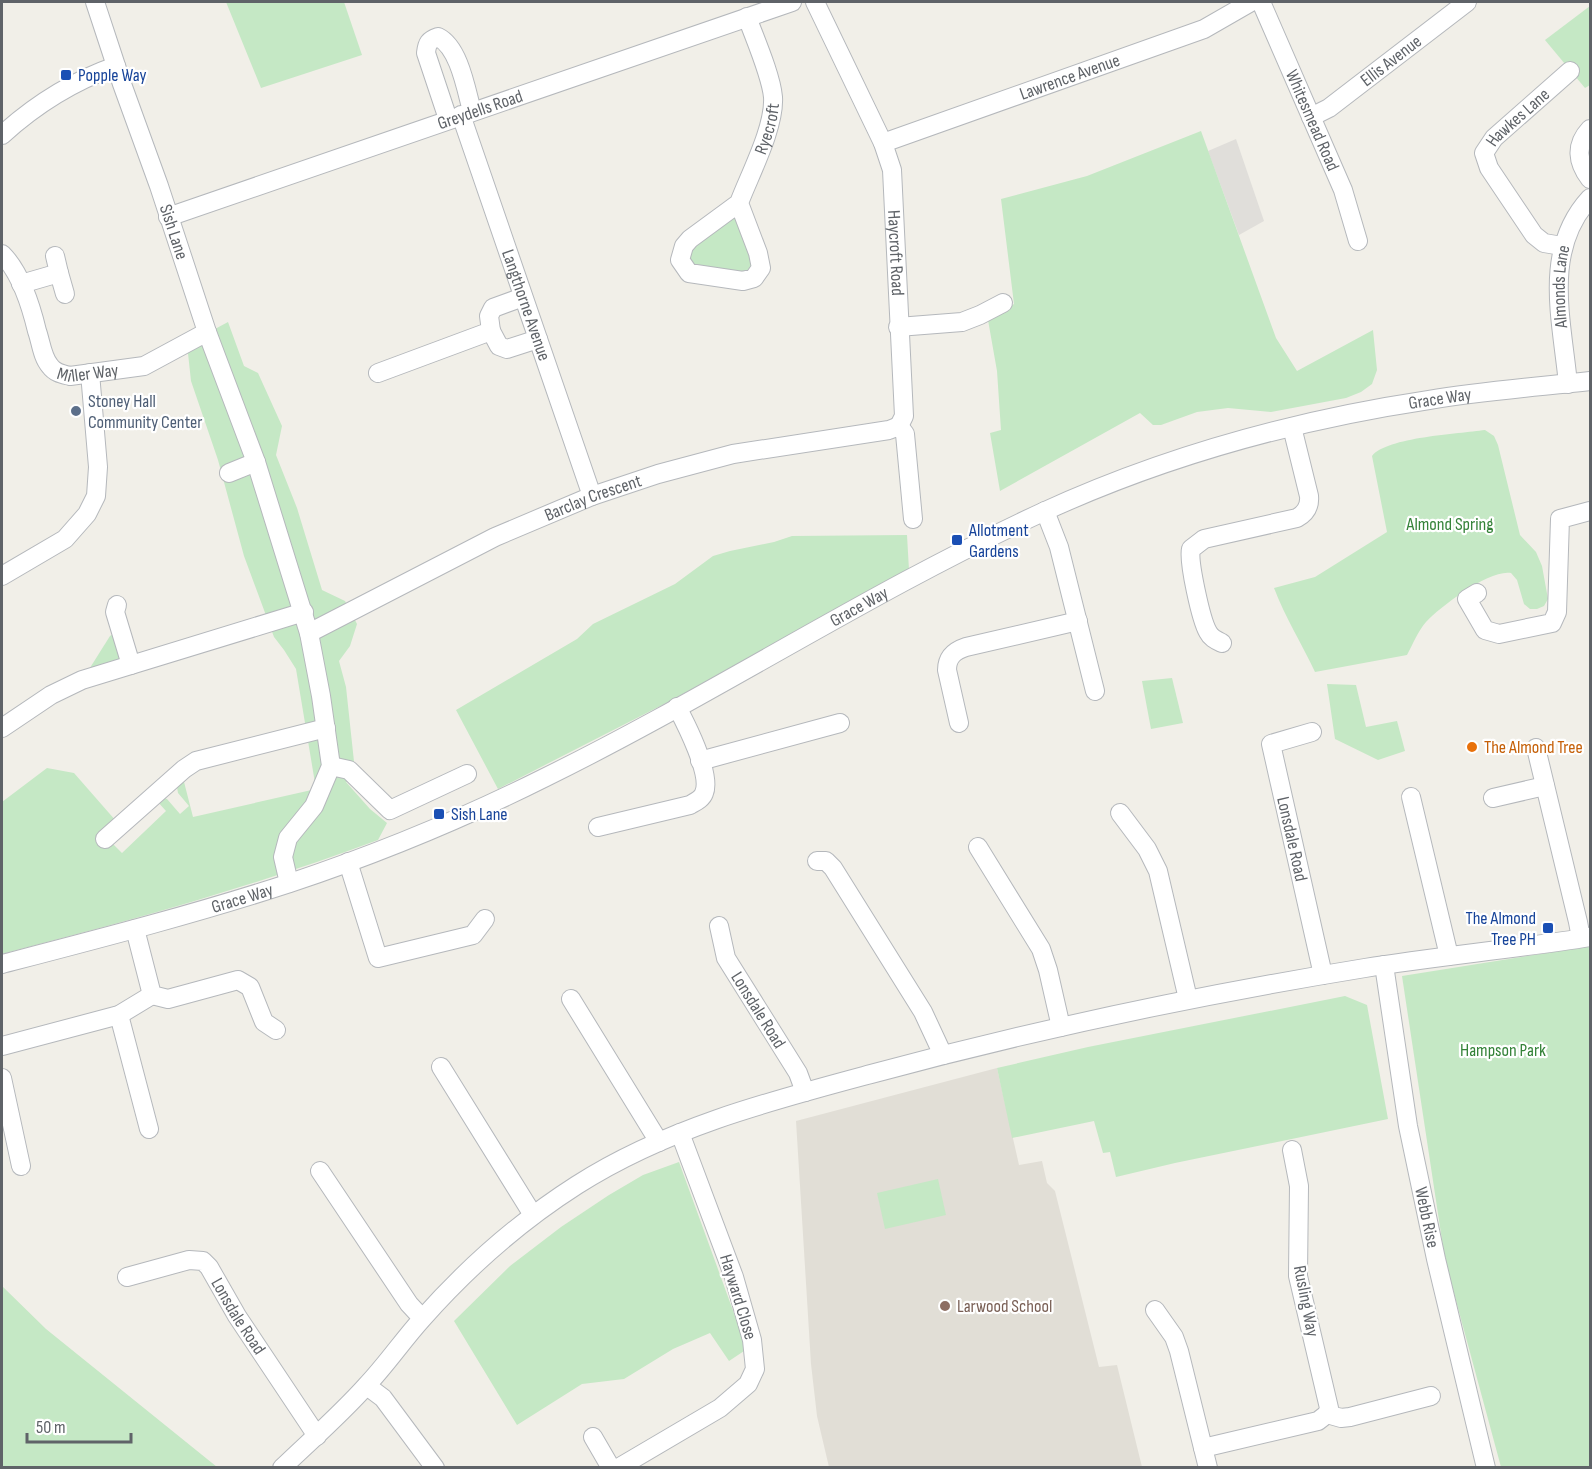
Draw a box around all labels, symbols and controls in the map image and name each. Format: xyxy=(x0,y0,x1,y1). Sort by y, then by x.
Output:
street label: Ellis Avenue xyxy=(1356,31,1425,91)
street label: Lawrence Avenue xyxy=(1017,49,1122,104)
place label: Popple Way xyxy=(78,65,146,86)
street label: Whitesmead Road xyxy=(1281,67,1344,174)
marker: Popple Way xyxy=(59,68,73,82)
street label: Hawkes Lane xyxy=(1481,84,1554,150)
street label: Greydells Road xyxy=(435,85,525,134)
street label: Ryecroft xyxy=(750,102,784,157)
street label: Sish Lane xyxy=(155,202,193,262)
street label: Haycroft Road xyxy=(883,210,909,296)
street label: Almonds Lane xyxy=(1548,243,1574,330)
street label: Langthorne Avenue xyxy=(498,247,555,363)
street label: Miller Way xyxy=(55,359,120,387)
street label: Grace Way xyxy=(1407,383,1472,414)
place label: Stoney Hall Community Center xyxy=(88,391,202,433)
marker: Stoney Hall Community Center xyxy=(69,404,83,418)
street label: Barclay Crescent xyxy=(541,470,645,525)
park label: Almond Spring xyxy=(1406,514,1493,535)
place label: Allotment Gardens xyxy=(968,520,1029,562)
marker: Allotment Gardens xyxy=(950,533,964,547)
street label: Grace Way xyxy=(826,582,892,631)
place label: The Almond Tree xyxy=(1484,737,1583,758)
marker: The Almond Tree xyxy=(1465,740,1479,754)
street label: Lonsdale Road xyxy=(1273,795,1312,883)
place label: Sish Lane xyxy=(451,804,508,825)
marker: Sish Lane xyxy=(432,807,446,821)
street label: Grace Way xyxy=(209,879,275,917)
place label: The Almond Tree PH xyxy=(1466,908,1536,950)
marker: The Almond Tree PH xyxy=(1541,921,1555,935)
street label: Lonsdale Road xyxy=(727,968,790,1052)
park label: Hampson Park xyxy=(1460,1040,1546,1061)
street label: Webb Rise xyxy=(1411,1185,1444,1250)
street label: Hayward Close xyxy=(715,1252,761,1342)
street label: Rusling Way xyxy=(1289,1264,1323,1338)
street label: Lonsdale Road xyxy=(207,1274,270,1358)
place label: Larwood School xyxy=(957,1296,1052,1317)
marker: Larwood School xyxy=(938,1299,952,1313)
scale bar xyxy=(27,1406,130,1444)
text: 50 m xyxy=(36,1417,66,1438)

